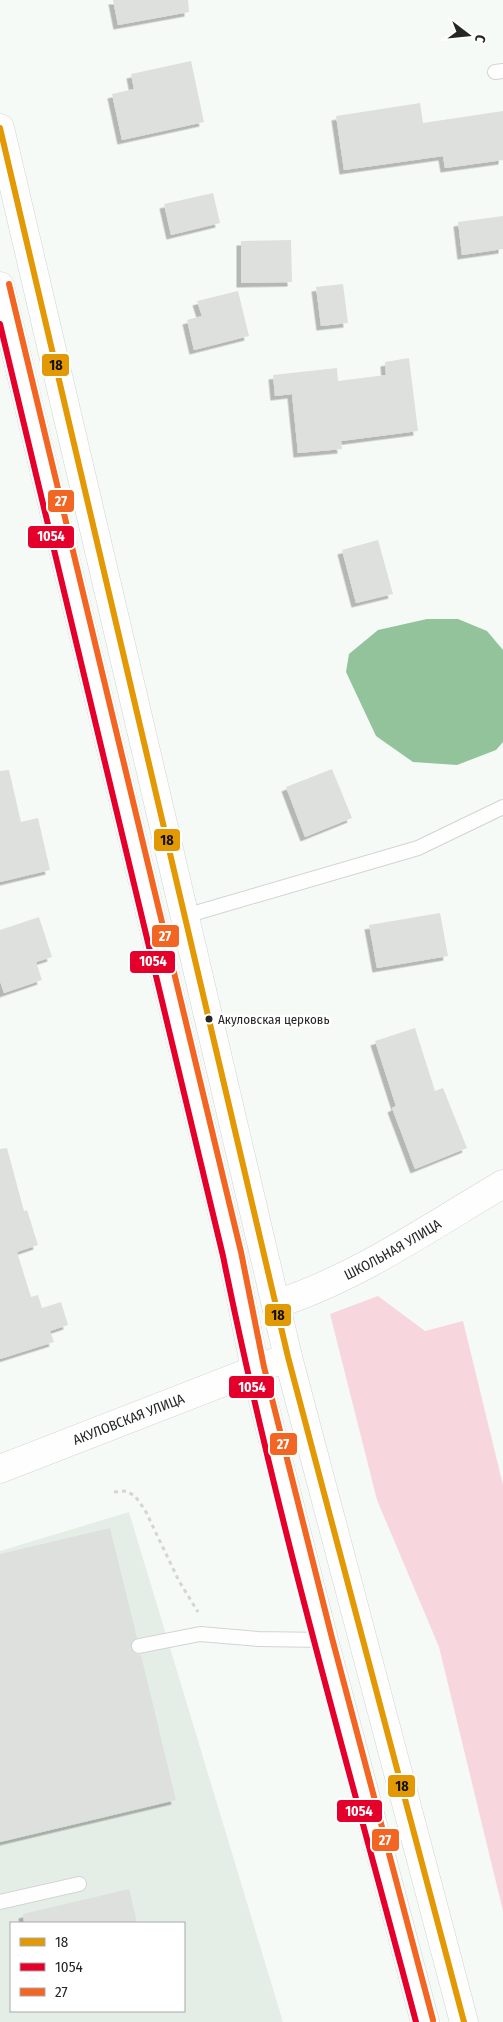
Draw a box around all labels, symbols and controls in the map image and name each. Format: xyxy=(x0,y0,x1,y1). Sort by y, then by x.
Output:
north arrow xyxy=(443,10,493,60)
text: С xyxy=(471,33,489,45)
line badge: 18 xyxy=(41,353,70,377)
text: 18 xyxy=(49,357,63,374)
line badge: 27 xyxy=(47,489,75,513)
text: 27 xyxy=(54,493,67,510)
line badge: 1054 xyxy=(27,525,75,549)
text: 1054 xyxy=(37,528,65,545)
line badge: 18 xyxy=(153,828,181,852)
text: 18 xyxy=(160,832,174,849)
line badge: 27 xyxy=(151,924,180,948)
text: 27 xyxy=(158,928,171,945)
line badge: 1054 xyxy=(129,950,176,974)
text: 1054 xyxy=(139,953,167,970)
place label: Акуловская церковь xyxy=(218,1012,329,1027)
marker: Акуловская церковь xyxy=(204,1014,214,1024)
street label: ШКОЛЬНАЯ УЛИЦА xyxy=(341,1215,445,1284)
line badge: 18 xyxy=(264,1303,292,1327)
text: 18 xyxy=(271,1307,285,1324)
line badge: 1054 xyxy=(228,1375,275,1399)
text: 1054 xyxy=(238,1379,266,1396)
street label: АКУЛОВСКАЯ УЛИЦА xyxy=(71,1390,188,1449)
line badge: 27 xyxy=(269,1432,298,1456)
text: 27 xyxy=(276,1436,289,1453)
line badge: 18 xyxy=(387,1774,416,1798)
text: 18 xyxy=(395,1778,409,1795)
line badge: 1054 xyxy=(336,1799,383,1823)
text: 1054 xyxy=(345,1803,373,1820)
line badge: 27 xyxy=(371,1828,400,1852)
text: 27 xyxy=(378,1832,391,1849)
legend xyxy=(10,1922,185,2012)
text: 18 xyxy=(55,1933,68,1951)
text: 1054 xyxy=(55,1958,83,1976)
text: 27 xyxy=(55,1983,68,2001)

